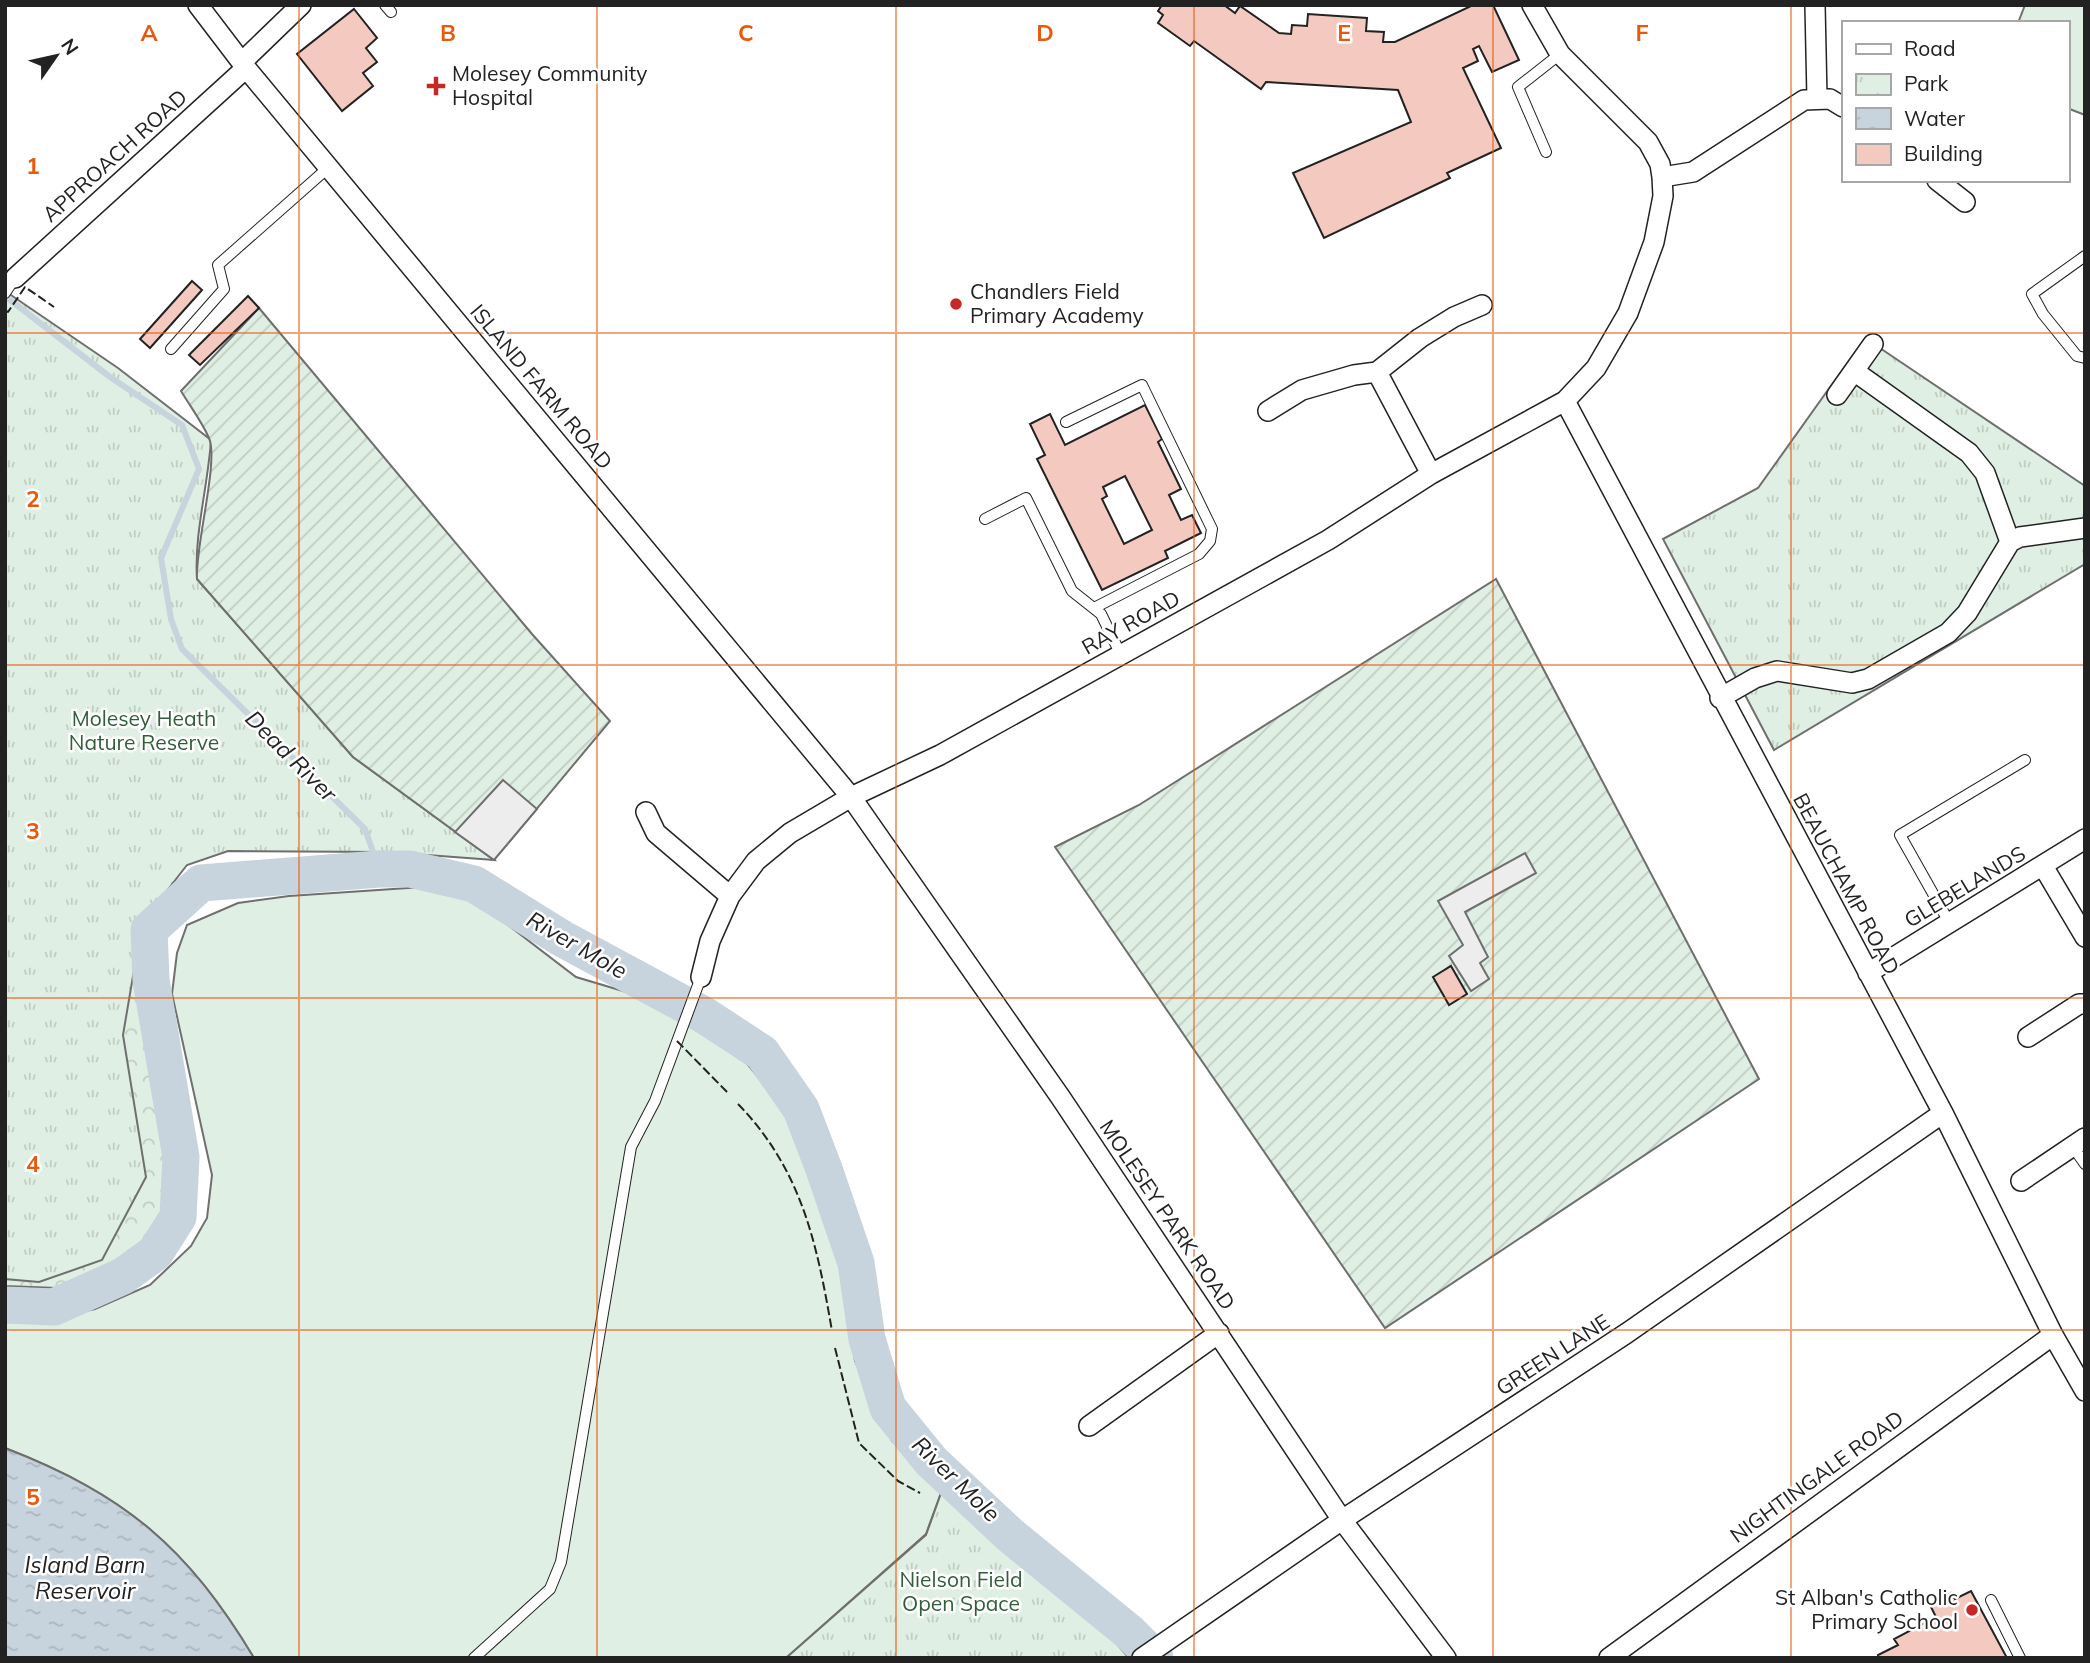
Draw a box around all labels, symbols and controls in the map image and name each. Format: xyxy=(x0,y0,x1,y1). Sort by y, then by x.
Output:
text: A xyxy=(140,18,158,47)
text: B xyxy=(440,18,456,47)
text: C xyxy=(738,18,754,47)
text: D xyxy=(1036,18,1054,47)
text: E xyxy=(1337,18,1351,47)
text: F xyxy=(1635,18,1649,47)
north arrow xyxy=(21,21,91,91)
legend xyxy=(1842,21,2069,182)
text: N xyxy=(56,34,84,59)
text: Road xyxy=(1904,35,1955,61)
place label: Molesey Community Hospital xyxy=(452,60,647,110)
text: Park xyxy=(1904,70,1948,96)
marker: Molesey Community Hospital xyxy=(426,76,446,96)
street label: APPROACH ROAD xyxy=(37,83,192,227)
text: Water xyxy=(1904,105,1965,131)
text: Building xyxy=(1904,140,1983,166)
text: 1 xyxy=(26,151,40,180)
place label: Chandlers Field Primary Academy xyxy=(970,278,1144,328)
marker: Chandlers Field Primary Academy xyxy=(948,296,964,312)
street label: ISLAND FARM ROAD xyxy=(465,299,618,474)
text: 2 xyxy=(26,484,40,513)
street label: RAY ROAD xyxy=(1077,585,1184,660)
water label: Dead River xyxy=(240,704,344,809)
park label: Molesey Heath Nature Reserve xyxy=(69,705,219,755)
street label: BEAUCHAMP ROAD xyxy=(1788,788,1906,979)
text: 3 xyxy=(26,816,40,845)
street label: GLEBELANDS xyxy=(1899,840,2030,932)
water label: River Mole xyxy=(522,904,633,985)
street label: MOLESEY PARK ROAD xyxy=(1094,1114,1241,1314)
text: 4 xyxy=(26,1149,40,1178)
street label: GREEN LANE xyxy=(1491,1308,1614,1401)
street label: NIGHTINGALE ROAD xyxy=(1725,1405,1908,1548)
water label: River Mole xyxy=(906,1430,1006,1528)
text: 5 xyxy=(26,1482,40,1511)
water label: Island Barn Reservoir xyxy=(24,1550,146,1605)
park label: Nielson Field Open Space xyxy=(899,1566,1023,1616)
place label: St Alban's Catholic Primary School xyxy=(1775,1584,1958,1634)
marker: St Alban's Catholic Primary School xyxy=(1964,1602,1980,1618)

